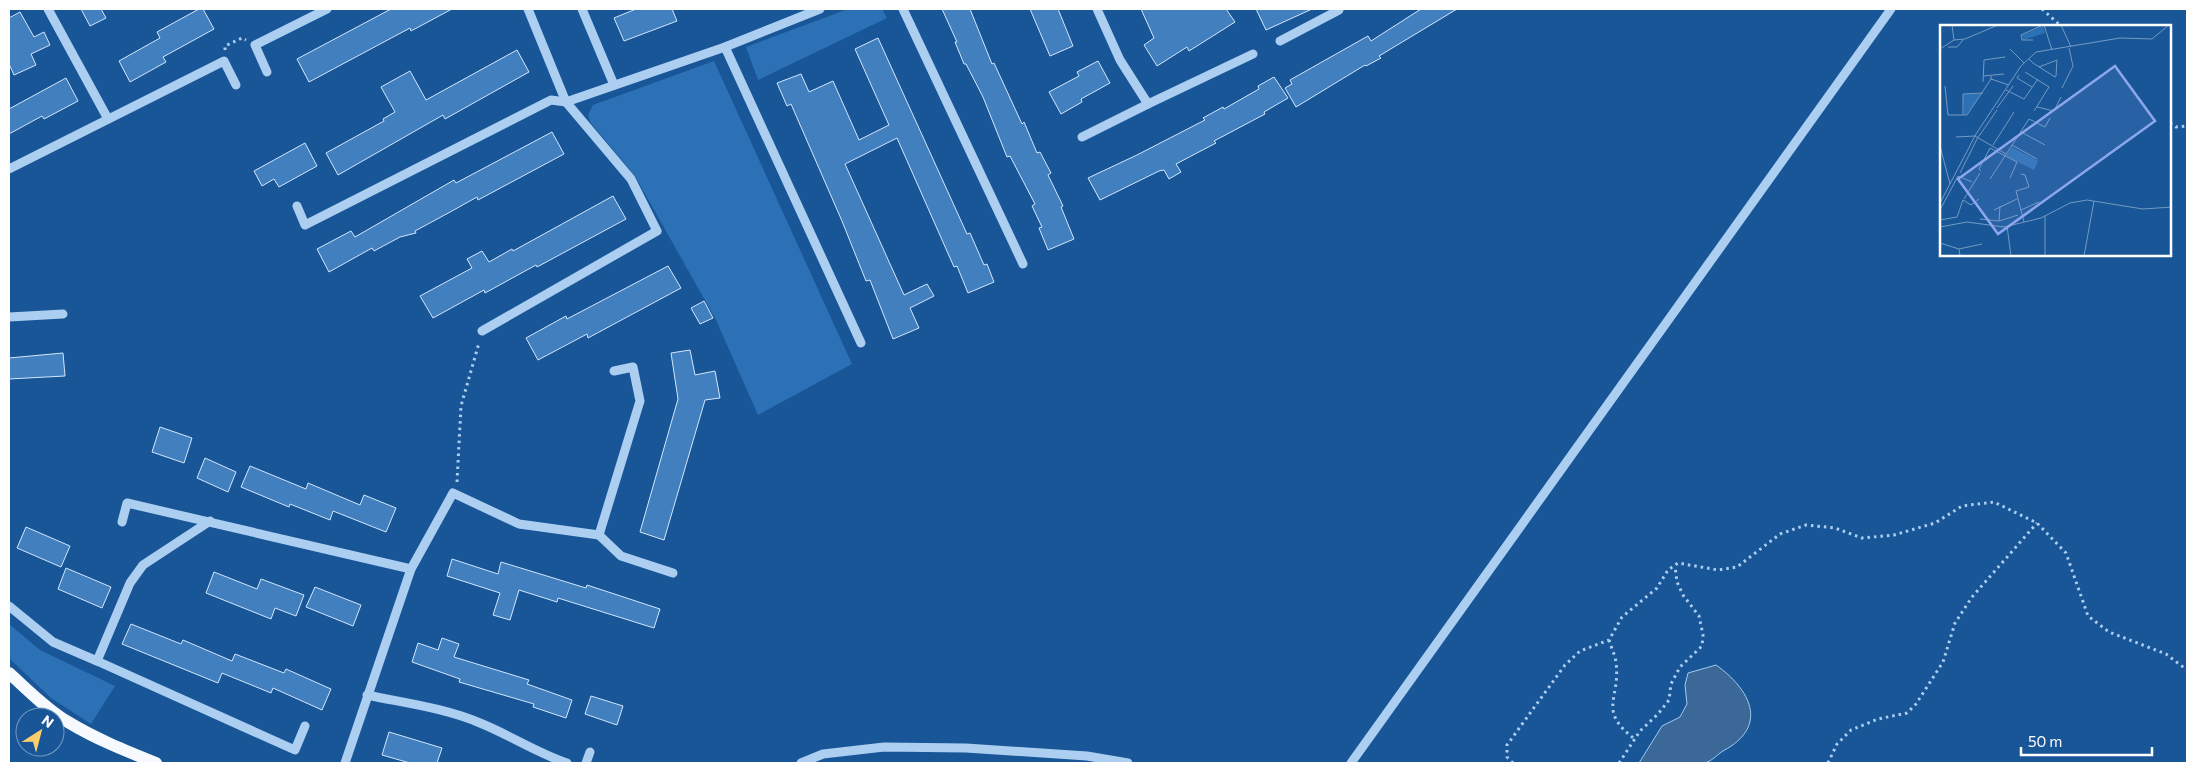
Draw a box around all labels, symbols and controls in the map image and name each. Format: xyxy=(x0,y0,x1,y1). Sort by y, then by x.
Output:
inset map xyxy=(1940,25,2171,256)
north arrow xyxy=(15,707,65,757)
text: N xyxy=(39,711,57,731)
scale bar xyxy=(2021,724,2152,756)
text: 50 m xyxy=(2028,732,2062,750)

